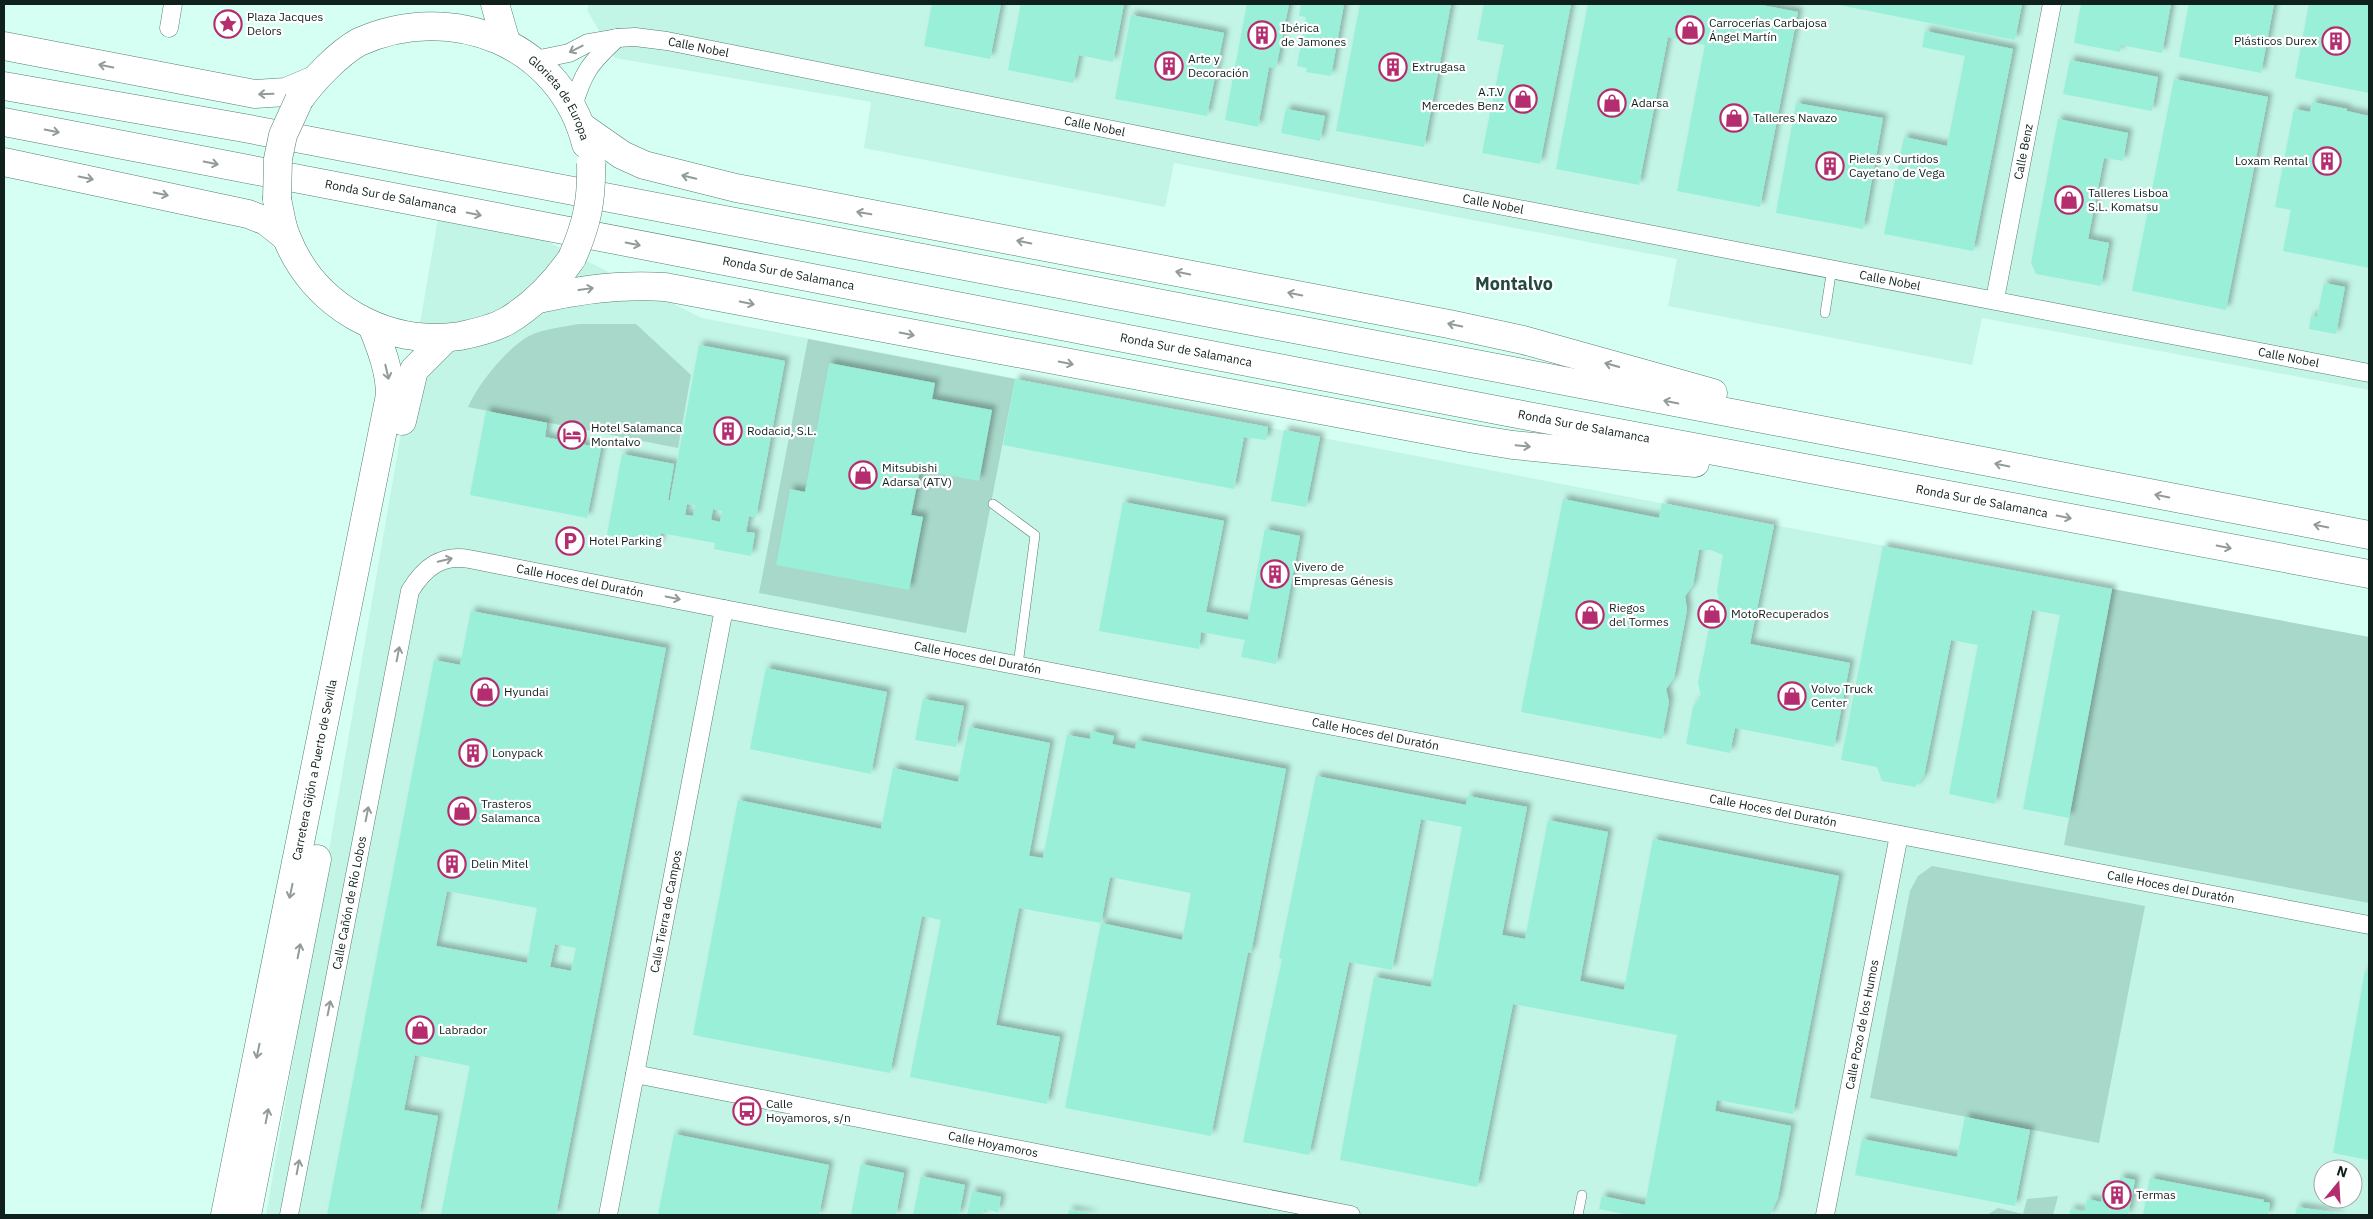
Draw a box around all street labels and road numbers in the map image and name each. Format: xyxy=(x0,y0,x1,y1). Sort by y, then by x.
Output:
street label: Calle Nobel xyxy=(667,33,730,60)
street label: Glorieta de Europa xyxy=(525,52,593,142)
street label: Calle Nobel xyxy=(1063,112,1127,139)
street label: Calle Benz xyxy=(2010,122,2036,181)
street label: Ronda Sur de Salamanca xyxy=(324,176,459,216)
street label: Calle Nobel xyxy=(1461,190,1525,217)
street label: Ronda Sur de Salamanca xyxy=(721,253,856,293)
street label: Calle Nobel xyxy=(1858,267,1922,293)
street label: Ronda Sur de Salamanca xyxy=(1119,330,1254,370)
street label: Calle Nobel xyxy=(2257,344,2320,370)
street label: Ronda Sur de Salamanca xyxy=(1517,406,1652,446)
street label: Ronda Sur de Salamanca xyxy=(1915,481,2050,521)
street label: Calle Hoces del Duratón xyxy=(515,560,645,600)
street label: Calle Hoces del Duratón xyxy=(913,638,1043,677)
street label: Carretera Gijón a Puerto de Sevilla xyxy=(289,677,340,862)
street label: Calle Hoces del Duratón xyxy=(1311,714,1440,753)
street label: Calle Hoces del Duratón xyxy=(1708,790,1838,830)
street label: Calle Cañón de Río Lobos xyxy=(329,834,369,971)
street label: Calle Tierra de Campos xyxy=(647,849,685,974)
street label: Calle Hoces del Duratón xyxy=(2106,867,2236,906)
street label: Calle Pozo de los Humos xyxy=(1842,958,1882,1091)
street label: Calle Hoyamoros xyxy=(947,1128,1040,1160)

